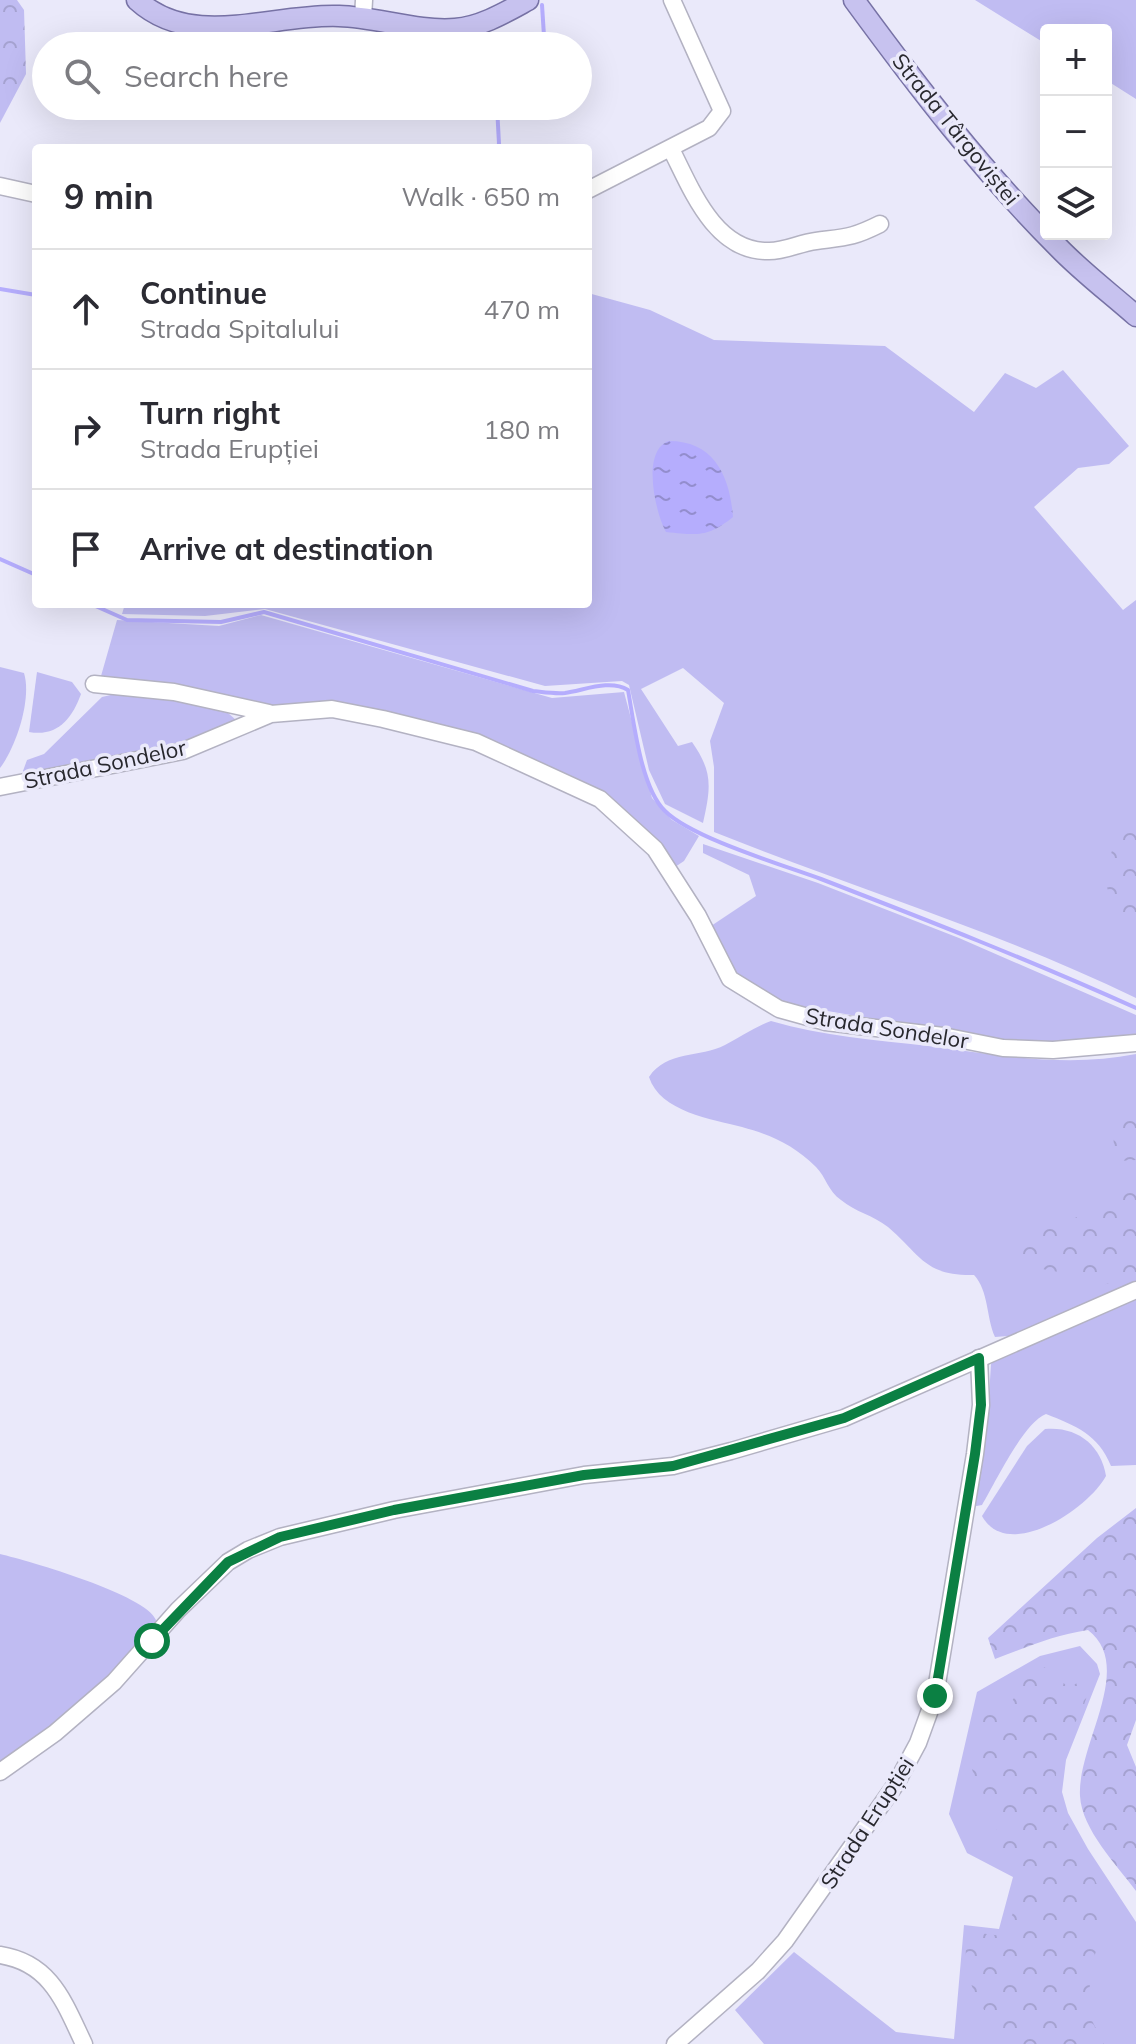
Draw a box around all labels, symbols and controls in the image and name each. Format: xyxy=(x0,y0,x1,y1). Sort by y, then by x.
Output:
map controls xyxy=(1040,24,1112,240)
button: + xyxy=(1040,24,1112,96)
search box xyxy=(32,32,592,120)
street label: Strada Târgoviștei xyxy=(886,47,1026,211)
icon: search xyxy=(60,54,104,98)
text: Search here xyxy=(124,57,289,95)
button: − xyxy=(1040,96,1112,168)
button: layers xyxy=(1040,168,1112,240)
text: 9 min xyxy=(64,175,154,218)
text: Walk · 650 m xyxy=(401,180,560,213)
text: Continue xyxy=(140,274,267,312)
icon: ahead xyxy=(64,287,108,331)
text: 470 m xyxy=(484,293,560,326)
text: Strada Spitalului xyxy=(140,312,339,345)
text: Turn right xyxy=(140,394,280,432)
icon: right xyxy=(64,407,108,451)
text: 180 m xyxy=(484,413,560,446)
text: Strada Erupției xyxy=(140,432,319,465)
icon: arrive xyxy=(64,527,108,571)
text: Arrive at destination xyxy=(140,530,434,568)
street label: Strada Sondelor xyxy=(22,733,188,795)
street label: Strada Sondelor xyxy=(803,1001,971,1055)
route start xyxy=(134,1623,170,1659)
route end xyxy=(917,1678,953,1714)
street label: Strada Erupției xyxy=(814,1752,920,1894)

